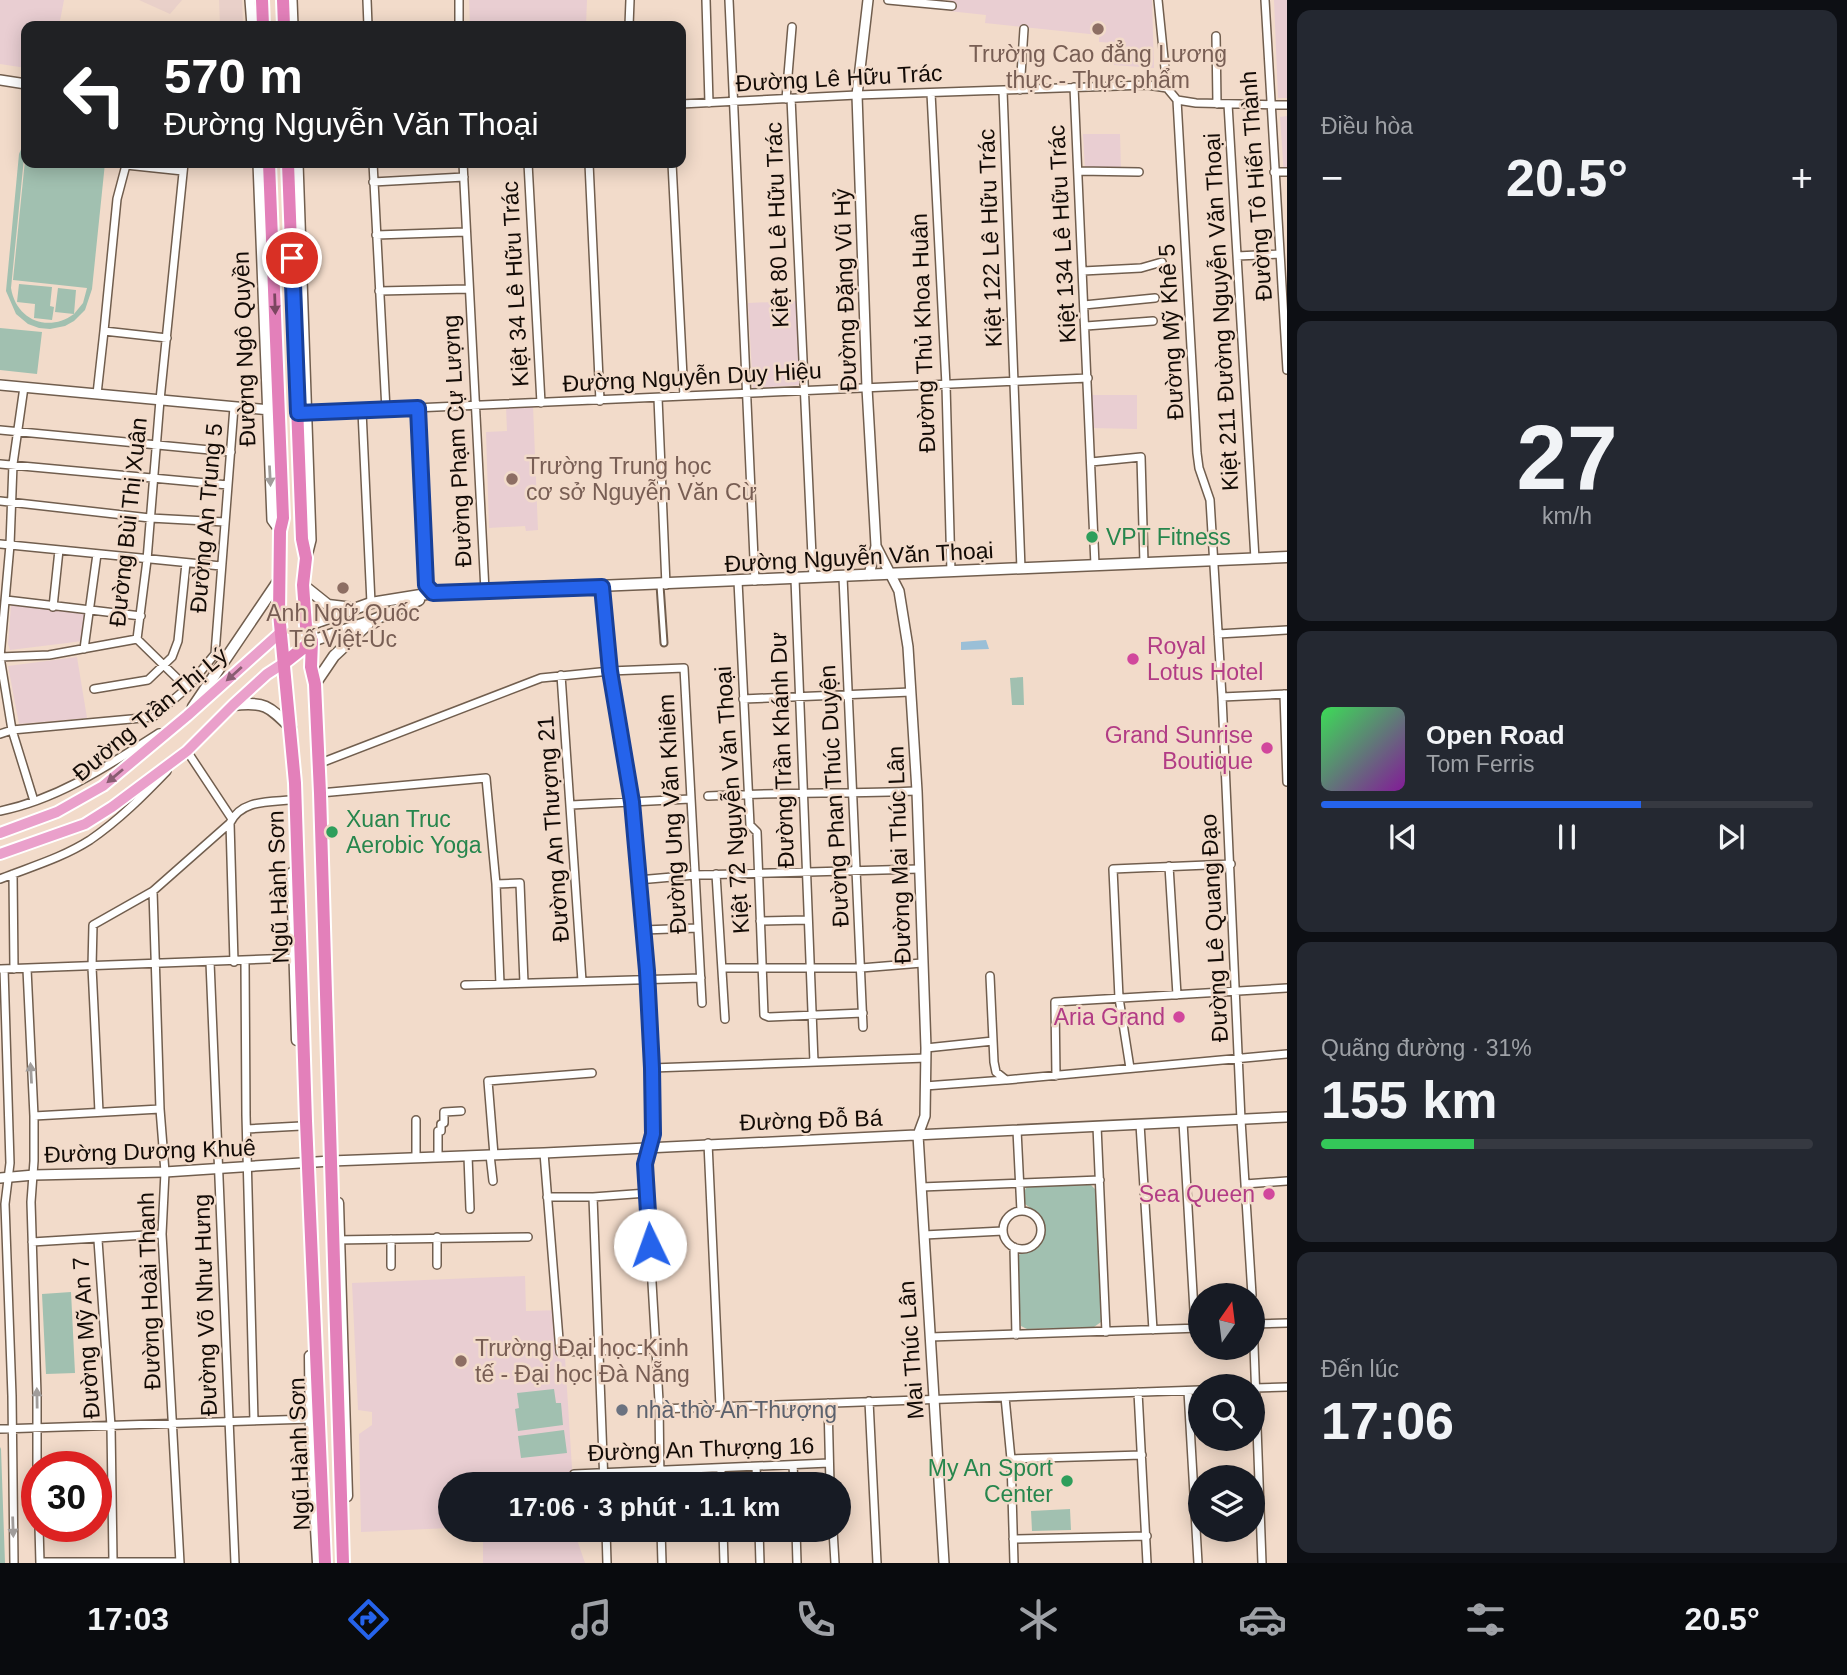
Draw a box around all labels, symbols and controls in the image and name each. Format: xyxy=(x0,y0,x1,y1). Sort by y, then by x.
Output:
marker: Trường Cao đẳng Lương thực - Thực phẩm xyxy=(1090,21,1106,37)
place label: Trường Cao đẳng Lương thực - Thực phẩm xyxy=(969,39,1227,93)
icon: left xyxy=(49,49,140,140)
text: 570 m xyxy=(164,49,303,103)
street label: Đường Lê Hữu Trác xyxy=(735,60,943,96)
street label: Đường Tô Hiến Thành xyxy=(1235,70,1277,302)
text: Đường Nguyễn Văn Thoại xyxy=(164,106,538,142)
text: Điều hòa xyxy=(1321,113,1413,139)
street label: Kiệt 80 Lê Hữu Trác xyxy=(760,122,794,328)
street label: Kiệt 134 Lê Hữu Trác xyxy=(1043,124,1081,344)
street label: Kiệt 122 Lê Hữu Trác xyxy=(973,128,1007,348)
street label: Kiệt 211 Đường Nguyễn Văn Thoại xyxy=(1199,132,1243,492)
text: 20.5° xyxy=(1506,149,1628,207)
text: − xyxy=(1321,157,1343,199)
text: + xyxy=(1791,157,1813,199)
street label: Kiệt 34 Lê Hữu Trác xyxy=(497,181,533,387)
street label: Đường Đặng Vũ Hỷ xyxy=(828,188,862,392)
street label: Đường Thủ Khoa Huân xyxy=(906,213,940,453)
pin xyxy=(262,228,322,288)
icon: arrive xyxy=(273,239,311,277)
street label: Đường Mỹ Khê 5 xyxy=(1153,243,1189,421)
street label: Đường Ngô Quyền xyxy=(228,251,260,447)
one-way arrow xyxy=(269,294,280,316)
street label: Đường Phạm Cự Lượng xyxy=(437,314,477,568)
street label: Đường Nguyễn Duy Hiệu xyxy=(562,357,822,397)
text: 27 xyxy=(1516,407,1618,508)
street label: Đường Bùi Thị Xuân xyxy=(104,416,152,628)
street label: Đường An Trung 5 xyxy=(185,422,227,614)
place label: Trường Trung học cơ sở Nguyễn Văn Cừ xyxy=(526,453,757,505)
one-way arrow xyxy=(264,465,275,487)
marker: Trường Trung học cơ sở Nguyễn Văn Cừ xyxy=(504,471,520,487)
text: km/h xyxy=(1542,503,1592,529)
place label: VPT Fitness xyxy=(1106,524,1231,550)
marker: VPT Fitness xyxy=(1084,529,1100,545)
street label: Đường Nguyễn Văn Thoại xyxy=(724,537,994,577)
marker: Anh Ngữ Quốc Tế Việt-Úc xyxy=(335,580,351,596)
place label: Anh Ngữ Quốc Tế Việt-Úc xyxy=(266,600,420,652)
street label: Đường Trần Khánh Dư xyxy=(765,631,799,869)
place label: Royal Lotus Hotel xyxy=(1147,633,1263,685)
street label: Đường Trần Thị Lý xyxy=(67,641,233,786)
marker: Royal Lotus Hotel xyxy=(1125,651,1141,667)
street label: Đường Phan Thúc Duyện xyxy=(814,664,854,928)
street label: Kiệt 72 Nguyễn Văn Thoại xyxy=(710,665,754,935)
one-way arrow xyxy=(225,666,243,682)
street label: Đường Ung Văn Khiêm xyxy=(653,693,691,935)
street label: Đường An Thượng 21 xyxy=(532,715,574,943)
text: Open Road xyxy=(1426,720,1565,750)
place label: Grand Sunrise Boutique xyxy=(1105,722,1253,774)
marker: Grand Sunrise Boutique xyxy=(1259,740,1275,756)
street label: Đường Mai Thúc Lân xyxy=(882,746,916,964)
text: Tom Ferris xyxy=(1426,751,1535,777)
one-way arrow xyxy=(107,768,125,783)
place label: Xuan Truc Aerobic Yoga xyxy=(346,806,482,858)
street label: Ngũ Hành Sơn xyxy=(262,810,294,964)
street label: Đường Lê Quang Đạo xyxy=(1195,813,1233,1043)
icon: previous xyxy=(1384,818,1422,856)
icon: pause xyxy=(1548,818,1586,856)
icon: next xyxy=(1712,818,1750,856)
marker: Xuan Truc Aerobic Yoga xyxy=(324,824,340,840)
place label: Aria Grand xyxy=(1054,1004,1165,1030)
marker: Aria Grand xyxy=(1171,1009,1187,1025)
text: Quãng đường · 31% xyxy=(1321,1035,1532,1061)
one-way arrow xyxy=(25,1062,36,1084)
text: 155 km xyxy=(1321,1071,1497,1129)
street label: Đường Đỗ Bá xyxy=(739,1105,883,1135)
street label: Đường Dương Khuê xyxy=(44,1134,256,1168)
place label: Sea Queen xyxy=(1139,1181,1255,1207)
marker: Sea Queen xyxy=(1261,1186,1277,1202)
street label: Đường Hoài Thanh xyxy=(133,1192,165,1390)
street label: Đường Võ Như Hưng xyxy=(188,1193,222,1417)
position arrow xyxy=(613,1208,687,1282)
street label: Đường Mỹ An 7 xyxy=(67,1256,105,1420)
street label: Mai Thúc Lân xyxy=(893,1280,929,1420)
north arrow xyxy=(1188,1283,1265,1360)
map controls xyxy=(1188,1283,1265,1542)
place label: Trường Đại học Kinh tế - Đại học Đà Nẵng xyxy=(475,1335,690,1387)
marker: Trường Đại học Kinh tế - Đại học Đà Nẵng xyxy=(453,1353,469,1369)
text: Đến lúc xyxy=(1321,1356,1399,1382)
button: search xyxy=(1188,1374,1265,1451)
street label: Ngũ Hành Sơn xyxy=(283,1377,315,1531)
one-way arrow xyxy=(32,1387,43,1409)
text: 17:06 xyxy=(1321,1392,1454,1450)
place label: nhà thờ An Thượng xyxy=(636,1397,837,1423)
marker: nhà thờ An Thượng xyxy=(614,1402,630,1418)
street label: Đường An Thượng 16 xyxy=(587,1432,815,1466)
speed limit sign: 30 xyxy=(21,1451,112,1542)
place label: My An Sport Center xyxy=(928,1455,1054,1507)
button: layers xyxy=(1188,1465,1265,1542)
marker: My An Sport Center xyxy=(1059,1473,1075,1489)
text: 17:06 · 3 phút · 1.1 km xyxy=(509,1492,780,1522)
one-way arrow xyxy=(7,1516,19,1538)
icon: directions xyxy=(344,1595,393,1644)
icon: music xyxy=(567,1595,616,1644)
icon: phone xyxy=(791,1595,840,1644)
icon: climate xyxy=(1014,1595,1063,1644)
icon: car xyxy=(1238,1595,1287,1644)
icon: filters xyxy=(1461,1595,1510,1644)
text: 17:03 xyxy=(87,1601,169,1637)
text: 20.5° xyxy=(1685,1601,1760,1637)

